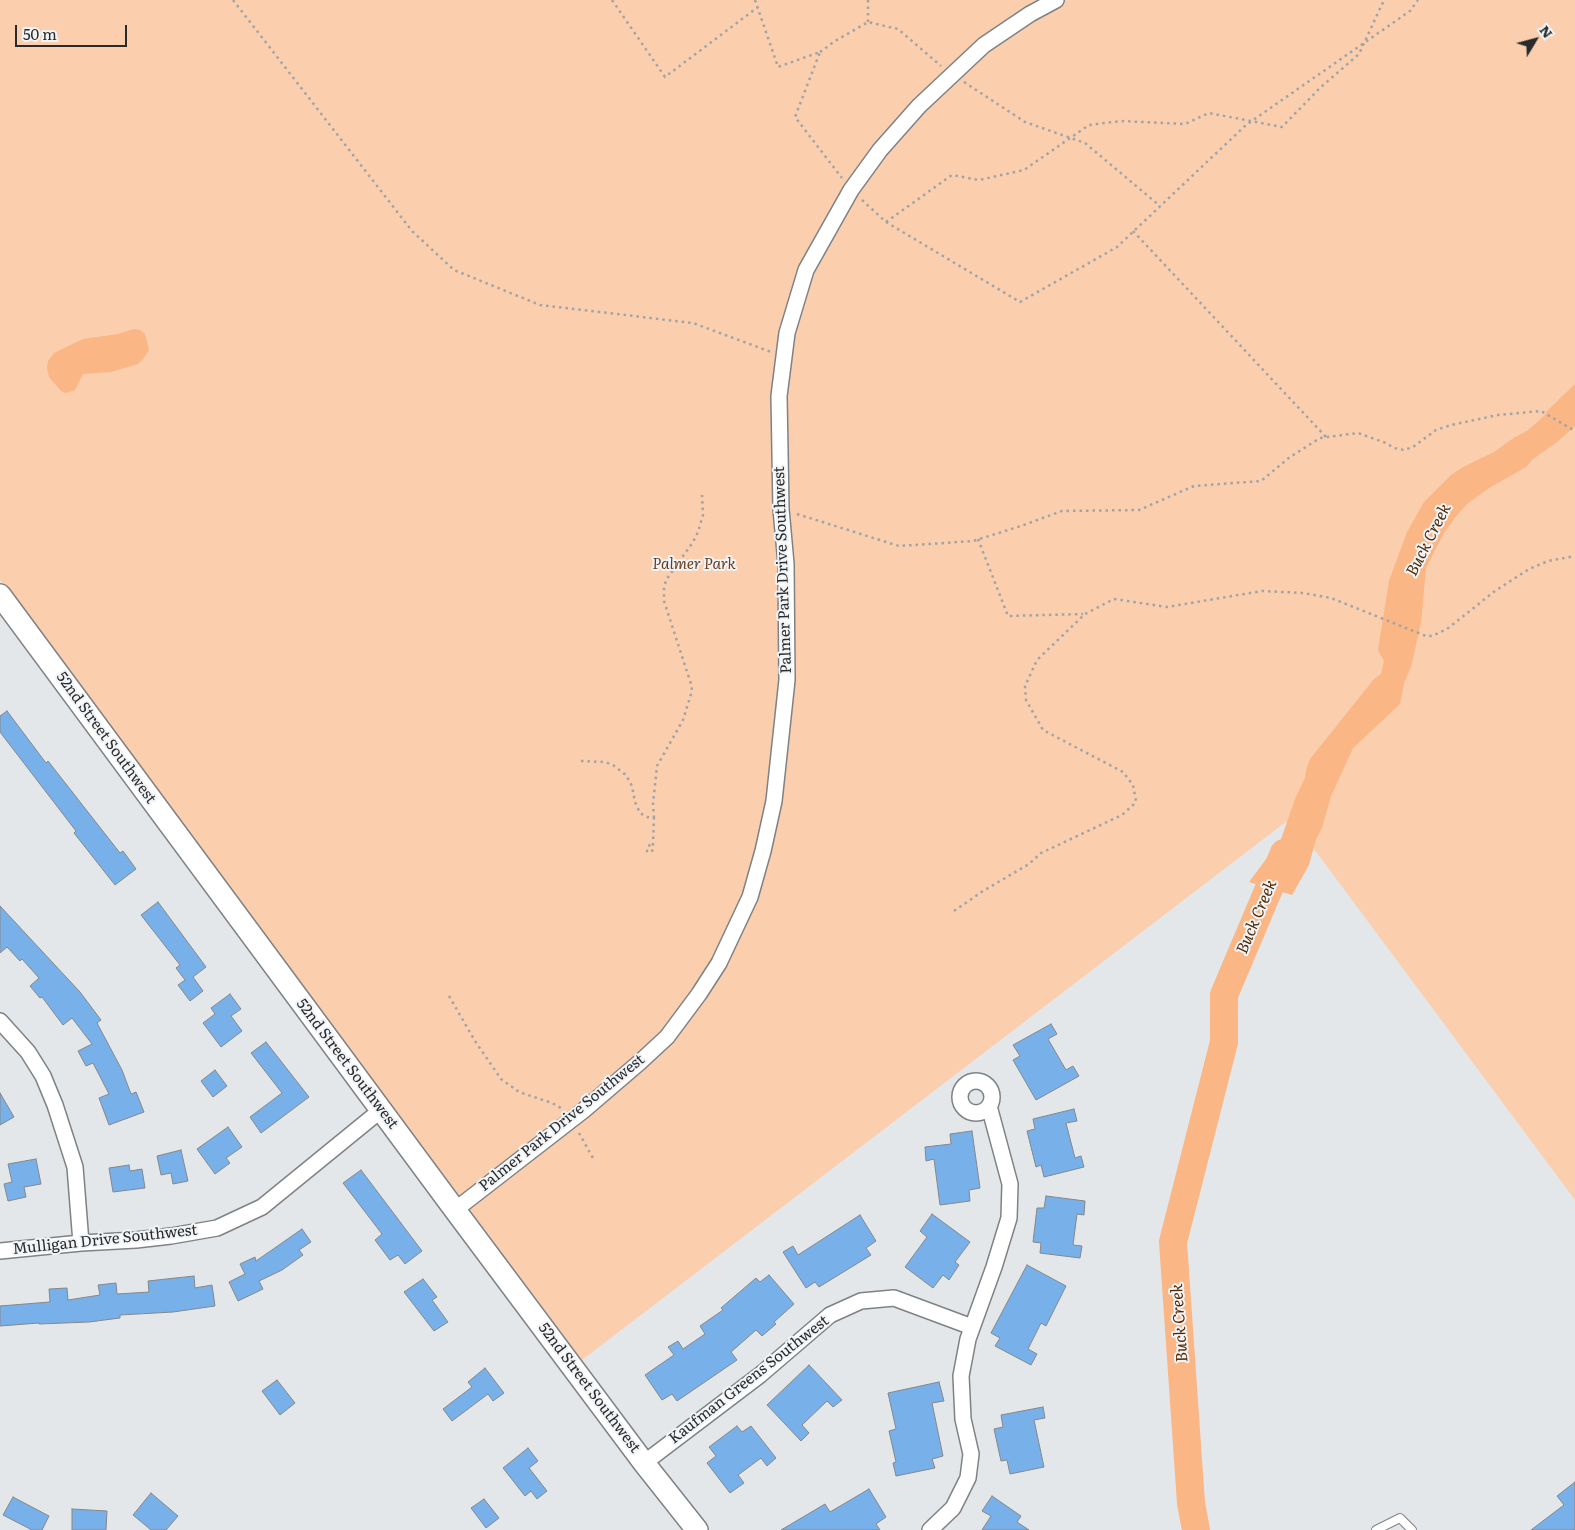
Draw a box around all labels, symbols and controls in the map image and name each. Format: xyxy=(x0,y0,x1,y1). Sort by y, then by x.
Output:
scale bar xyxy=(18,15,130,47)
north arrow xyxy=(1510,15,1560,65)
text: N xyxy=(1535,20,1559,42)
text: 50 m xyxy=(23,22,57,45)
street label: Palmer Park Drive Southwest xyxy=(770,466,796,674)
water label: Buck Creek xyxy=(1403,501,1455,579)
park label: Palmer Park xyxy=(652,556,736,574)
street label: 52nd Street Southwest xyxy=(52,669,160,807)
water label: Buck Creek xyxy=(1233,877,1281,957)
street label: 52nd Street Southwest xyxy=(292,995,402,1133)
street label: Palmer Park Drive Southwest xyxy=(476,1051,648,1195)
street label: Mulligan Drive Southwest xyxy=(12,1221,198,1259)
water label: Buck Creek xyxy=(1168,1283,1192,1363)
street label: Kaufman Greens Southwest xyxy=(666,1312,832,1448)
street label: 52nd Street Southwest xyxy=(534,1319,644,1457)

